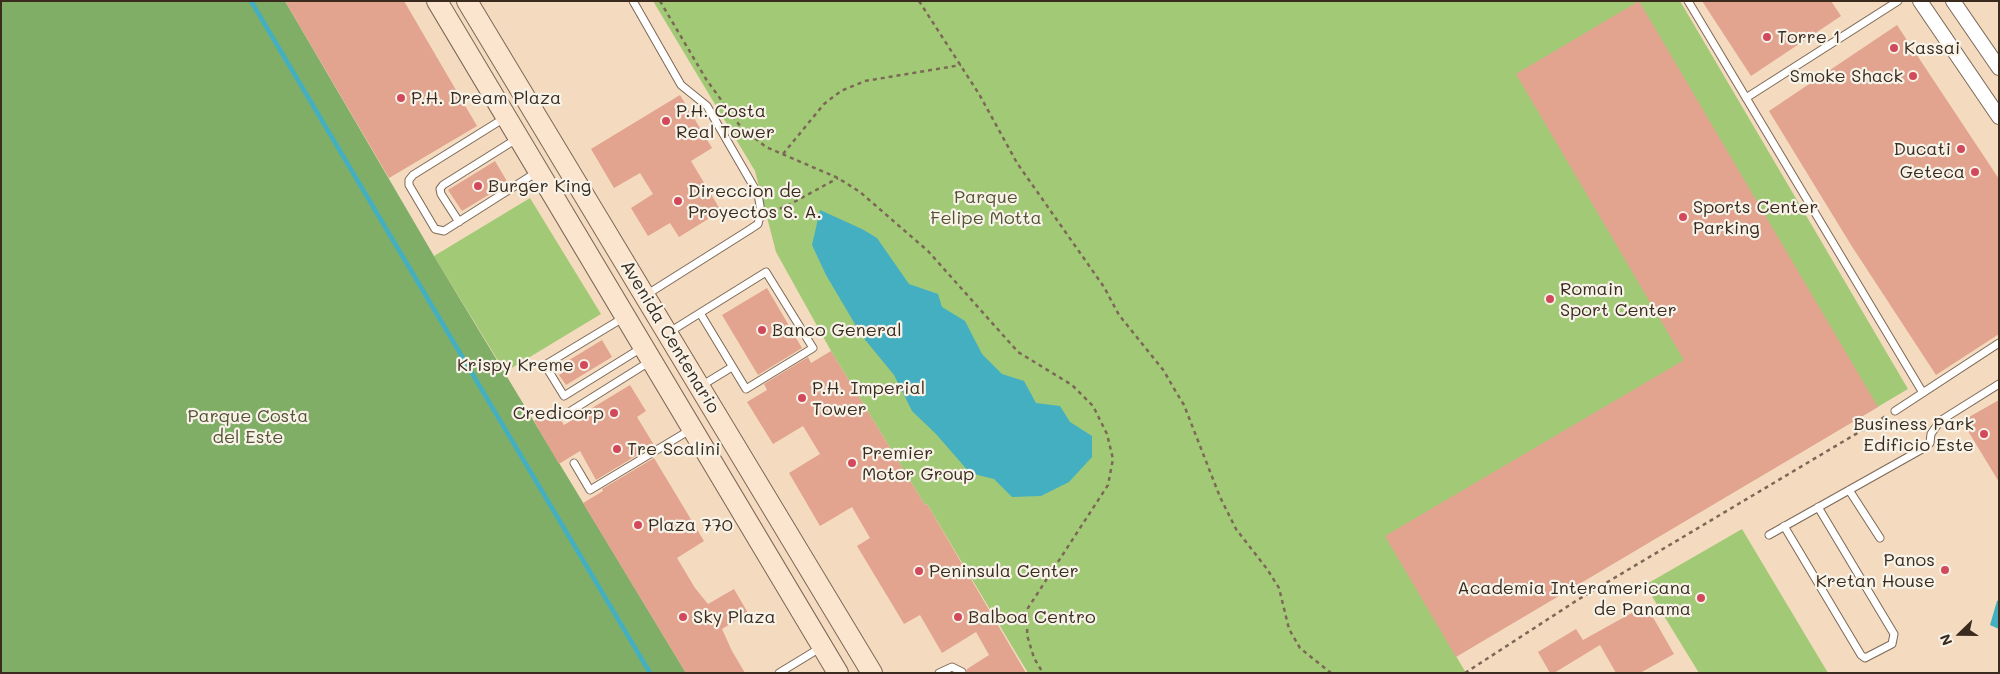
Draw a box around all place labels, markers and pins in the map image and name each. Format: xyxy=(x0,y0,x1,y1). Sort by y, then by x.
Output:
place label: Torre 1 xyxy=(1777,26,1841,48)
marker: Torre 1 xyxy=(1761,31,1773,43)
place label: Kassai xyxy=(1904,37,1960,59)
marker: Kassai xyxy=(1888,42,1900,54)
place label: Smoke Shack xyxy=(1790,65,1903,87)
marker: Smoke Shack xyxy=(1907,70,1919,82)
place label: P.H. Dream Plaza xyxy=(411,87,561,109)
marker: P.H. Dream Plaza xyxy=(395,92,407,104)
place label: P.H. Costa Real Tower xyxy=(676,100,775,142)
marker: P.H. Costa Real Tower xyxy=(660,115,672,127)
place label: Ducati xyxy=(1894,138,1951,160)
marker: Ducati xyxy=(1955,143,1967,155)
place label: Geteca xyxy=(1900,161,1965,183)
marker: Geteca xyxy=(1969,166,1981,178)
place label: Burger King xyxy=(488,175,591,197)
marker: Burger King xyxy=(472,180,484,192)
place label: Direccion de Proyectos S. A. xyxy=(688,180,822,222)
marker: Direccion de Proyectos S. A. xyxy=(672,195,684,207)
place label: Sports Center Parking xyxy=(1693,196,1818,238)
marker: Sports Center Parking xyxy=(1677,211,1689,223)
place label: Romain Sport Center xyxy=(1560,278,1677,320)
marker: Romain Sport Center xyxy=(1544,293,1556,305)
place label: Banco General xyxy=(772,319,902,341)
marker: Banco General xyxy=(756,324,768,336)
place label: Krispy Kreme xyxy=(457,354,574,376)
marker: Krispy Kreme xyxy=(578,359,590,371)
place label: P.H. Imperial Tower xyxy=(812,377,925,419)
marker: P.H. Imperial Tower xyxy=(796,392,808,404)
place label: Credicorp xyxy=(513,402,604,424)
marker: Credicorp xyxy=(608,407,620,419)
place label: Business Park Edificio Este xyxy=(1854,413,1974,456)
marker: Business Park Edificio Este xyxy=(1978,428,1990,440)
place label: Tre Scalini xyxy=(627,438,720,460)
place label: Premier Motor Group xyxy=(862,442,974,484)
marker: Tre Scalini xyxy=(611,443,623,455)
marker: Premier Motor Group xyxy=(846,457,858,469)
place label: Plaza 770 xyxy=(648,514,733,536)
marker: Plaza 770 xyxy=(632,519,644,531)
place label: Panos Kretan House xyxy=(1816,549,1935,592)
place label: Peninsula Center xyxy=(929,560,1079,582)
marker: Panos Kretan House xyxy=(1939,564,1951,576)
marker: Peninsula Center xyxy=(913,565,925,577)
place label: Academia Interamericana de Panama xyxy=(1457,577,1691,620)
marker: Academia Interamericana de Panama xyxy=(1695,592,1707,604)
place label: Sky Plaza xyxy=(693,606,776,628)
place label: Balboa Centro xyxy=(968,606,1096,628)
marker: Sky Plaza xyxy=(677,611,689,623)
marker: Balboa Centro xyxy=(952,611,964,623)

